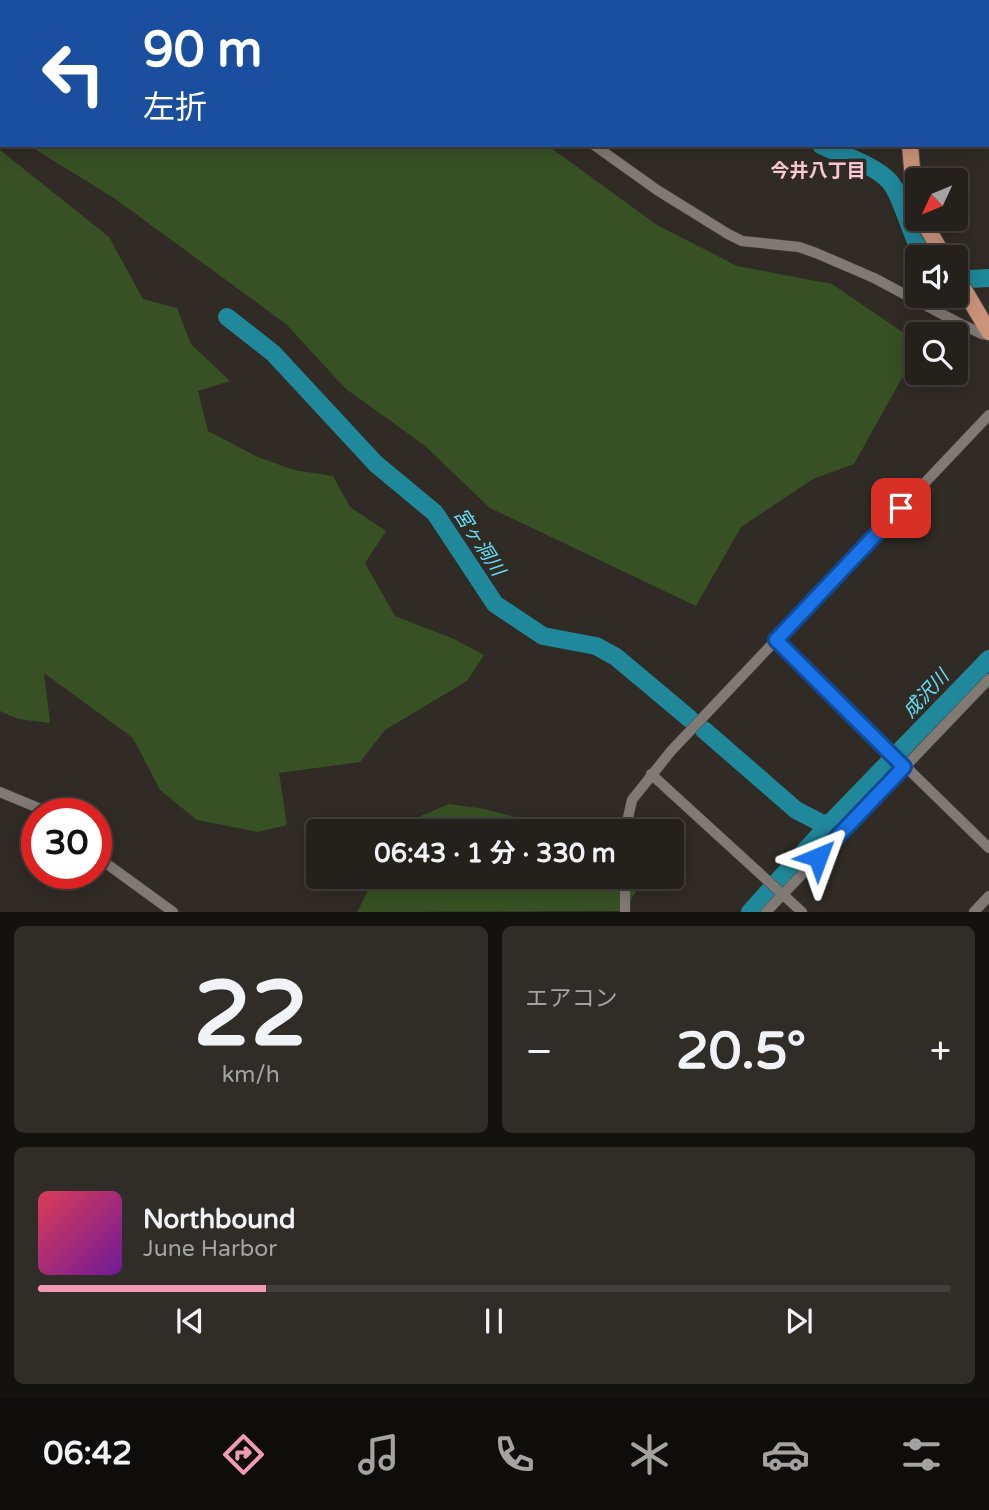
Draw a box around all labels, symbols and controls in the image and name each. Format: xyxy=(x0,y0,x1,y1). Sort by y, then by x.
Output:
text: 90 m xyxy=(143,21,262,80)
icon: left xyxy=(28,28,119,119)
text: 左折 xyxy=(143,89,207,127)
district label: 今井八丁目 xyxy=(770,160,866,182)
north arrow xyxy=(905,168,968,231)
map controls xyxy=(905,168,968,385)
button: sound xyxy=(905,245,968,308)
button: search xyxy=(905,322,968,385)
pin xyxy=(871,478,931,538)
icon: arrive xyxy=(882,489,920,527)
water label: 宮ヶ洞川 xyxy=(449,504,510,582)
water label: 成沢川 xyxy=(899,664,955,722)
speed limit sign: 30 xyxy=(21,798,112,889)
position arrow xyxy=(781,820,855,894)
text: 06:43 · 1 分 · 330 m xyxy=(374,838,616,869)
text: 22 xyxy=(194,960,308,1070)
text: エアコン xyxy=(526,985,618,1013)
text: 20.5° xyxy=(676,1020,806,1083)
text: − xyxy=(526,1029,553,1075)
text: + xyxy=(930,1029,951,1075)
text: km/h xyxy=(222,1061,280,1089)
text: Northbound xyxy=(143,1204,295,1235)
text: June Harbor xyxy=(143,1235,277,1263)
icon: previous xyxy=(171,1302,209,1340)
icon: pause xyxy=(475,1302,513,1340)
icon: next xyxy=(780,1302,818,1340)
icon: directions xyxy=(219,1430,268,1479)
icon: music xyxy=(354,1430,403,1479)
icon: phone xyxy=(490,1430,539,1479)
icon: climate xyxy=(625,1430,674,1479)
icon: car xyxy=(761,1430,810,1479)
icon: filters xyxy=(897,1430,946,1479)
text: 06:42 xyxy=(43,1435,132,1473)

